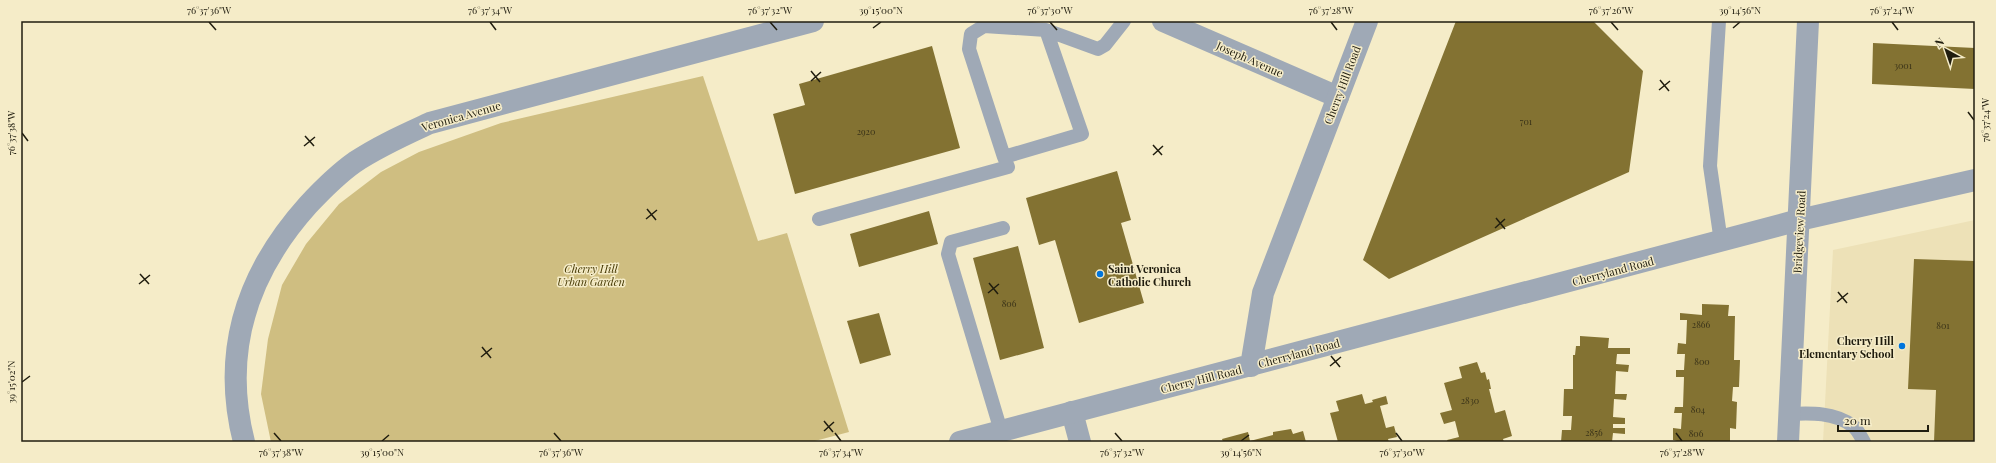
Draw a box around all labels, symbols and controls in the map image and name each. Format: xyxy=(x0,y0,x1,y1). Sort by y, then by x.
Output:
text: 76°37'36"W xyxy=(187,3,232,17)
text: 76°37'34"W xyxy=(468,3,513,17)
text: 76°37'32"W xyxy=(748,3,793,17)
text: 39°15'00"N xyxy=(859,3,903,17)
text: 76°37'30"W xyxy=(1027,3,1073,17)
text: 76°37'28"W xyxy=(1309,3,1354,17)
text: 76°37'26"W xyxy=(1589,3,1634,17)
text: 39°14'56"N xyxy=(1719,3,1761,17)
text: 76°37'24"W xyxy=(1870,3,1915,17)
north arrow xyxy=(1926,30,1966,70)
text: N xyxy=(1931,34,1947,50)
street label: Joseph Avenue xyxy=(1213,37,1286,81)
street label: Cherry Hill Road xyxy=(1320,43,1364,126)
house number: 3001 xyxy=(1894,59,1913,71)
street label: Veronica Avenue xyxy=(419,97,503,135)
text: 76°37'24"W xyxy=(1978,97,1992,142)
text: 76°37'38"W xyxy=(4,110,18,155)
house number: 701 xyxy=(1520,115,1533,127)
house number: 2920 xyxy=(857,125,875,137)
street label: Bridgeview Road xyxy=(1789,190,1809,274)
street label: Cherryland Road xyxy=(1570,253,1656,289)
park label: Cherry Hill Urban Garden xyxy=(557,261,625,289)
place label: Saint Veronica Catholic Church xyxy=(1108,261,1192,289)
marker: Saint Veronica Catholic Church xyxy=(1095,269,1105,279)
house number: 806 xyxy=(1002,297,1017,309)
house number: 2866 xyxy=(1692,318,1710,330)
house number: 801 xyxy=(1936,319,1950,331)
place label: Cherry Hill Elementary School xyxy=(1799,333,1895,361)
street label: Cherryland Road xyxy=(1256,335,1342,371)
marker: Cherry Hill Elementary School xyxy=(1897,341,1907,351)
house number: 800 xyxy=(1694,355,1710,367)
text: 39°15'02"N xyxy=(4,361,18,403)
street label: Cherry Hill Road xyxy=(1159,362,1244,396)
house number: 2830 xyxy=(1461,394,1479,406)
house number: 804 xyxy=(1691,403,1706,415)
scale bar xyxy=(1838,407,1928,433)
text: 20 m xyxy=(1844,412,1871,428)
house number: 2856 xyxy=(1585,426,1603,438)
house number: 806 xyxy=(1689,427,1704,439)
text: 76°37'38"W xyxy=(259,445,304,459)
text: 39°15'00"N xyxy=(360,445,404,459)
text: 76°37'36"W xyxy=(539,445,584,459)
text: 76°37'34"W xyxy=(819,445,864,459)
text: 76°37'32"W xyxy=(1100,445,1145,459)
text: 39°14'56"N xyxy=(1220,445,1262,459)
text: 76°37'30"W xyxy=(1379,445,1425,459)
text: 76°37'28"W xyxy=(1660,445,1705,459)

